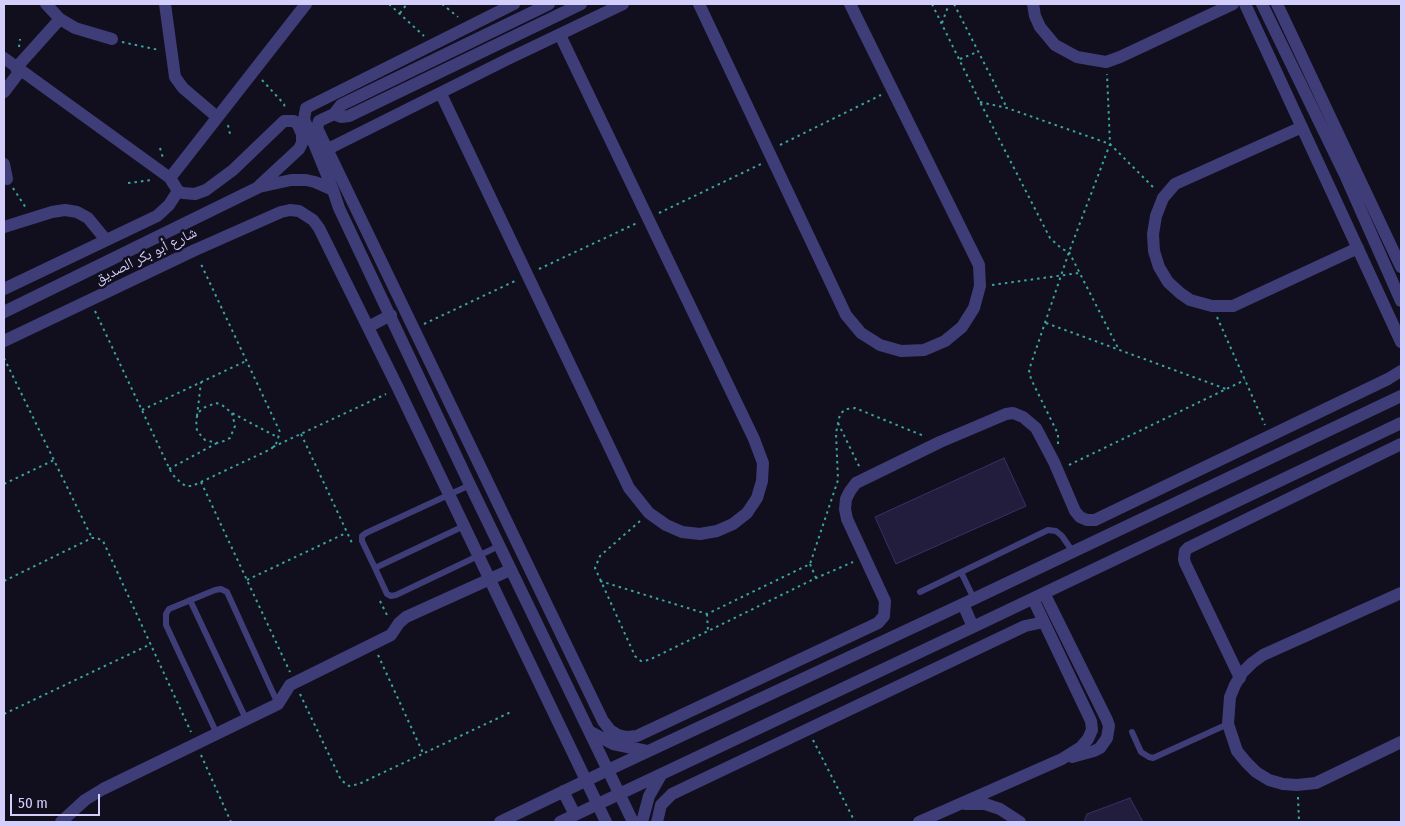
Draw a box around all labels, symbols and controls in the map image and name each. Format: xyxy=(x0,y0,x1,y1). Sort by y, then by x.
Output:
street label: شارع أبو بكر الصديق xyxy=(92,224,200,288)
scale bar xyxy=(12,784,102,816)
text: 50 m xyxy=(18,794,48,812)

